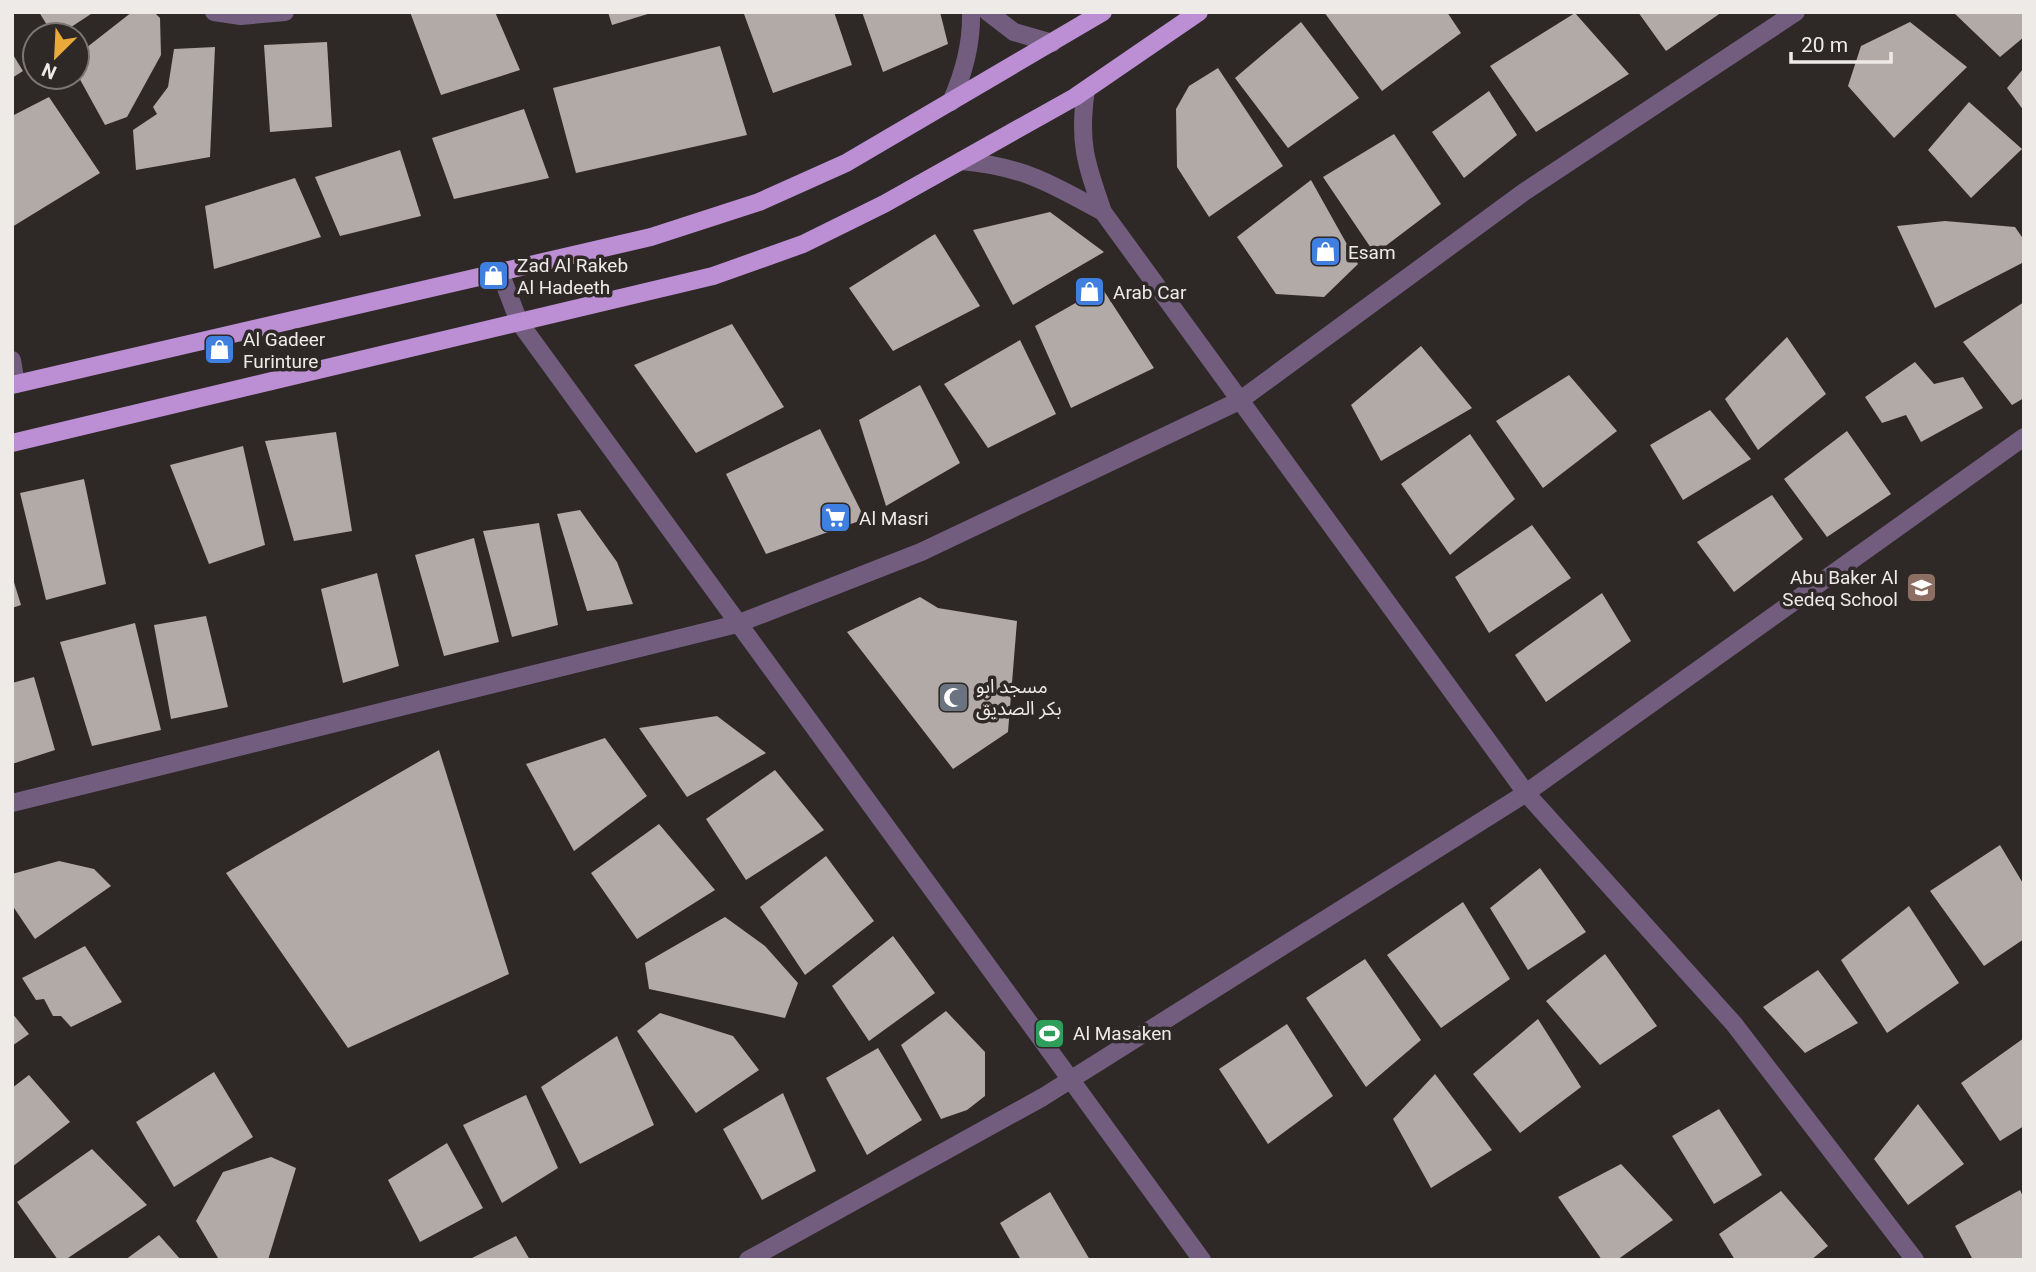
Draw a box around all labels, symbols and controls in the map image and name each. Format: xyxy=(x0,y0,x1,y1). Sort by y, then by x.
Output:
north arrow xyxy=(21,21,91,91)
scale bar xyxy=(1791,21,1891,65)
text: 20 m xyxy=(1801,33,1848,57)
text: N xyxy=(38,58,60,84)
shop icon: Esam xyxy=(1308,235,1342,269)
place label: Esam xyxy=(1348,241,1396,264)
place label: Zad Al Rakeb Al Hadeeth xyxy=(517,254,628,299)
shop icon: Zad Al Rakeb Al Hadeeth xyxy=(477,259,511,293)
shop icon: Arab Car xyxy=(1073,275,1107,309)
place label: Arab Car xyxy=(1113,281,1187,304)
place label: Al Gadeer Furinture xyxy=(243,328,326,373)
shop icon: Al Gadeer Furinture xyxy=(203,333,237,367)
supermarket icon: Al Masri xyxy=(819,501,853,535)
place label: Al Masri xyxy=(859,507,929,530)
place label: Abu Baker Al Sedeq School xyxy=(1782,566,1898,611)
school or university icon: Abu Baker Al Sedeq School xyxy=(1904,571,1938,605)
place label: مسجد ابو بكر الصديق xyxy=(976,675,1062,720)
mosque icon: مسجد ابو بكر الصديق xyxy=(936,680,970,714)
sports icon: Al Masaken xyxy=(1033,1016,1067,1050)
place label: Al Masaken xyxy=(1073,1022,1172,1045)

